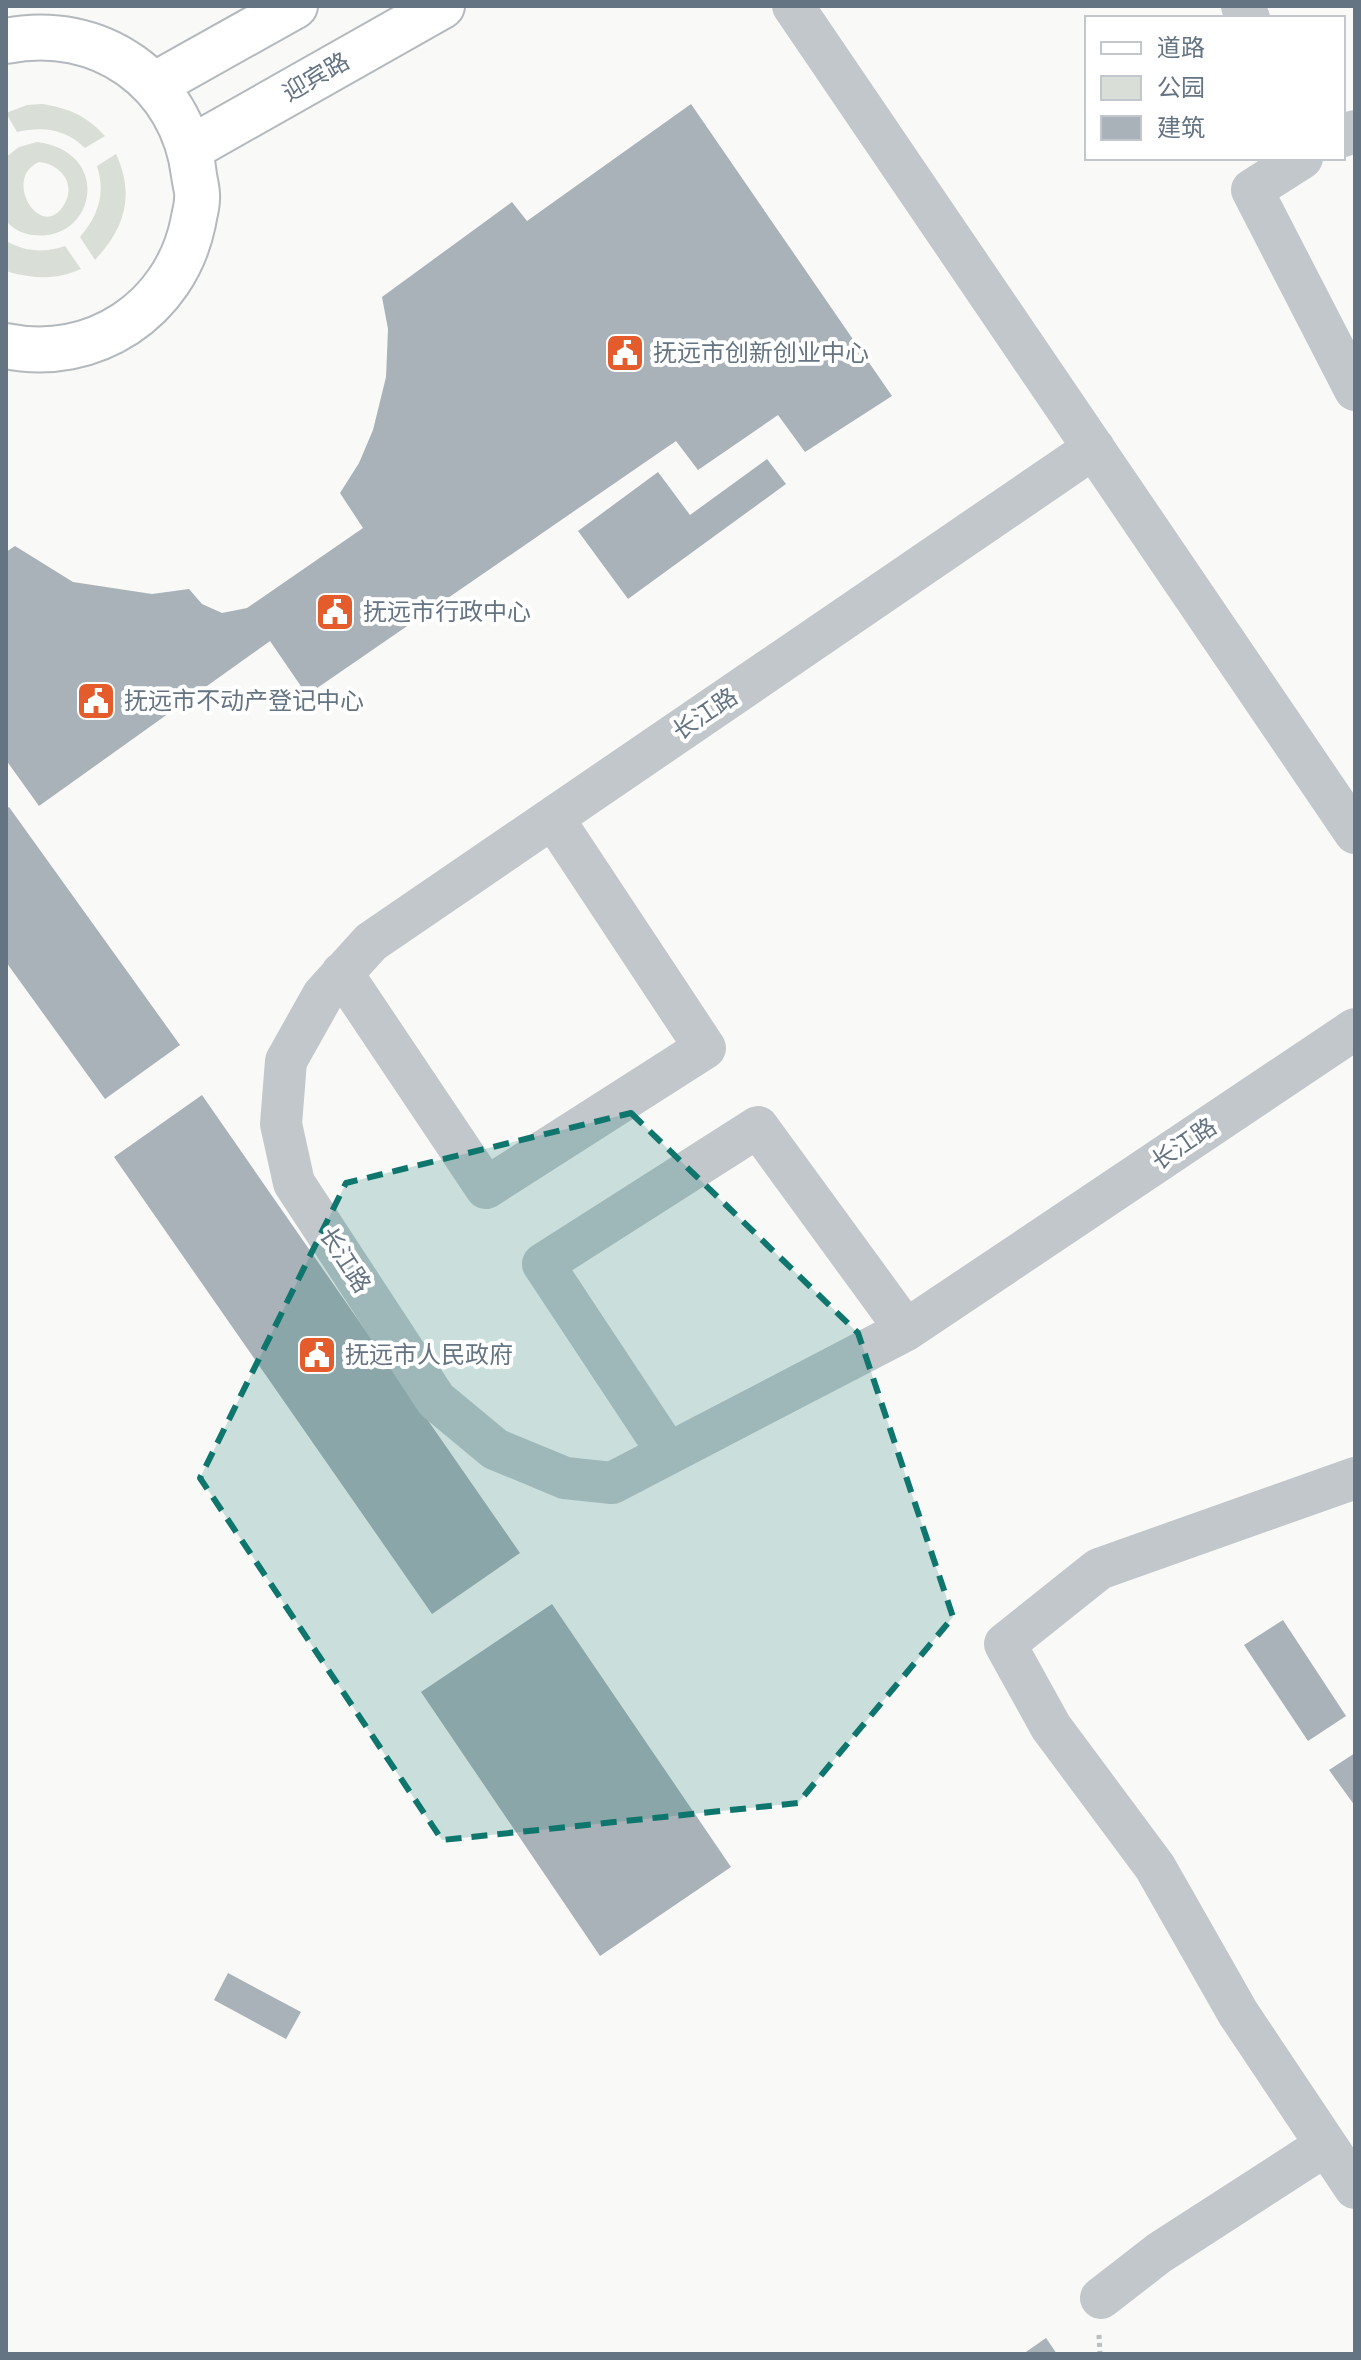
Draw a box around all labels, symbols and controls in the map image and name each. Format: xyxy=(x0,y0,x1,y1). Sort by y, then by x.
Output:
legend xyxy=(1085,16,1345,160)
text: 道路 xyxy=(1157,32,1205,64)
street label: 迎宾路 xyxy=(277,45,355,109)
text: 公园 xyxy=(1157,72,1205,104)
text: 建筑 xyxy=(1157,112,1205,144)
public building icon: 抚远市创新创业中心 xyxy=(604,332,646,374)
place label: 抚远市创新创业中心 xyxy=(653,337,869,369)
public building icon: 抚远市行政中心 xyxy=(314,591,356,633)
place label: 抚远市行政中心 xyxy=(363,596,531,628)
public building icon: 抚远市不动产登记中心 xyxy=(75,680,117,722)
street label: 长江路 xyxy=(666,681,744,747)
place label: 抚远市不动产登记中心 xyxy=(124,685,364,717)
street label: 长江路 xyxy=(1145,1111,1223,1177)
street label: 长江路 xyxy=(312,1221,378,1299)
public building icon: 抚远市人民政府 xyxy=(296,1334,338,1376)
place label: 抚远市人民政府 xyxy=(345,1339,513,1371)

